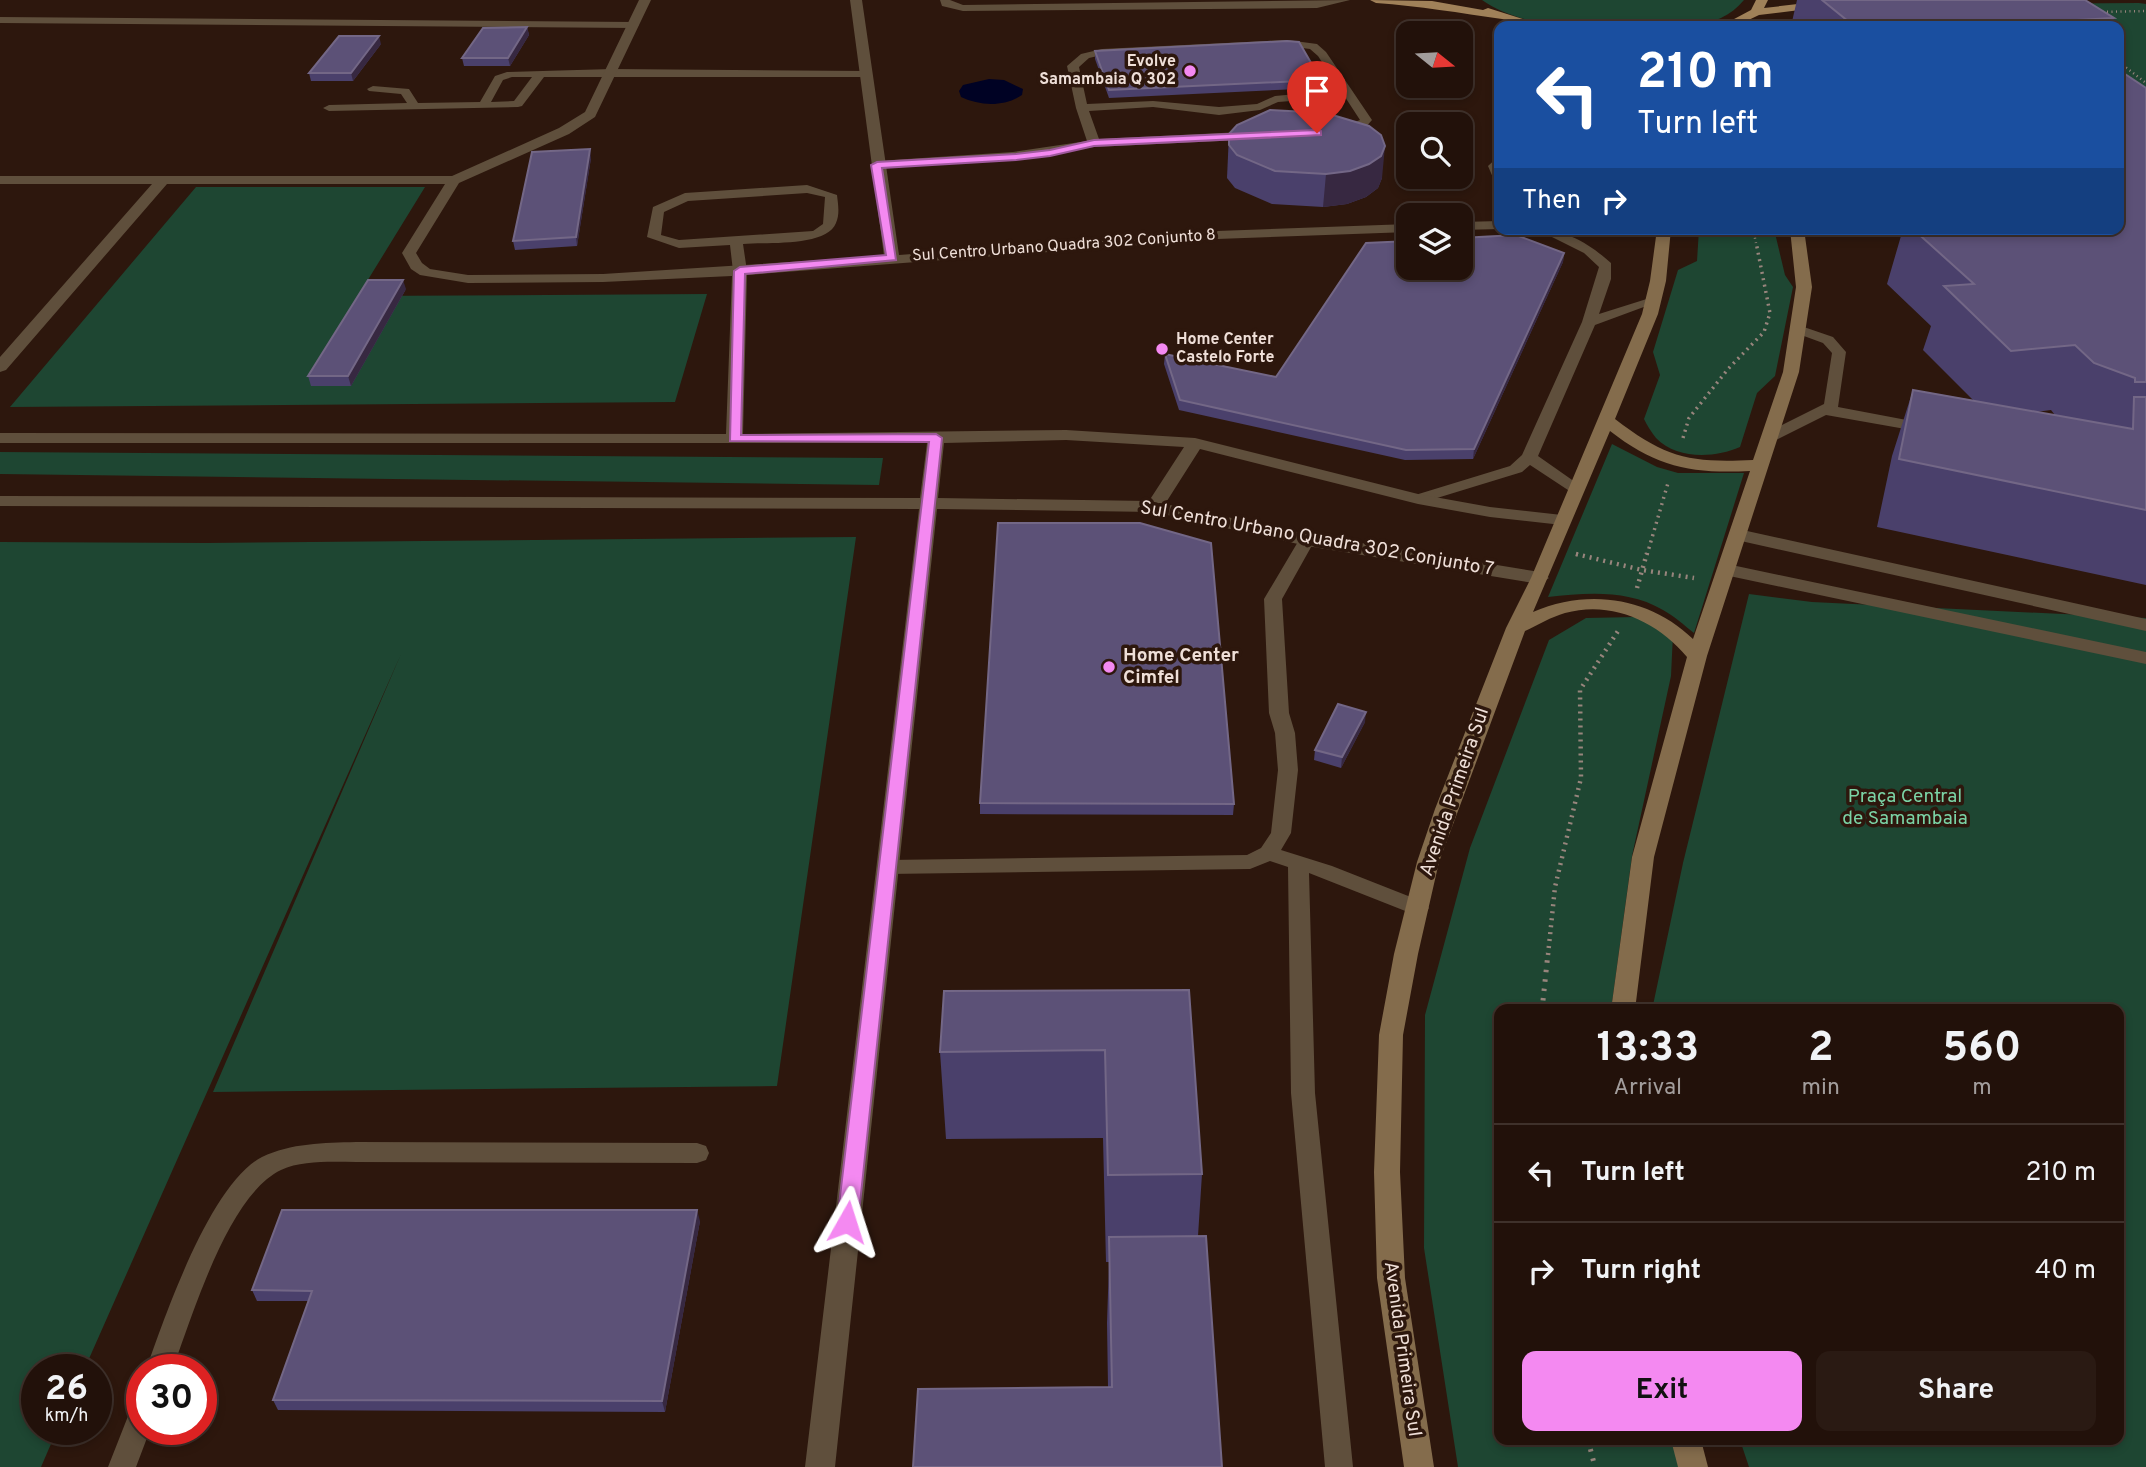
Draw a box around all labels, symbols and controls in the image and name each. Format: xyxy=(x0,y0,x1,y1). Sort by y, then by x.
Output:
north arrow xyxy=(1396,21,1474,98)
map controls xyxy=(1396,21,1473,280)
text: 210 m xyxy=(1637,44,1774,106)
icon: left xyxy=(1522,49,1613,140)
place label: Evolve Samambaia Q 302 xyxy=(1039,52,1176,90)
pin xyxy=(1287,61,1347,133)
marker: Evolve Samambaia Q 302 xyxy=(1182,63,1198,79)
icon: arrive xyxy=(1298,72,1336,110)
text: Turn left xyxy=(1637,105,1758,145)
button: search xyxy=(1396,112,1473,189)
icon: right xyxy=(1595,182,1633,220)
text: Then xyxy=(1522,185,1581,218)
button: layers xyxy=(1396,203,1473,280)
street label: Sul Centro Urbano Quadra 302 Conjunto 8 xyxy=(912,225,1216,267)
place label: Home Center Castelo Forte xyxy=(1176,330,1274,368)
marker: Home Center Castelo Forte xyxy=(1154,341,1170,357)
street label: Sul Centro Urbano Quadra 302 Conjunto 7 xyxy=(1138,496,1496,582)
place label: Home Center Cimfel xyxy=(1123,644,1239,690)
marker: Home Center Cimfel xyxy=(1101,659,1117,675)
street label: Avenida Primeira Sul xyxy=(1415,705,1495,879)
park label: Praça Central de Samambaia xyxy=(1842,785,1968,831)
text: 13:33 xyxy=(1597,1023,1699,1076)
text: 2 xyxy=(1808,1023,1834,1076)
text: 560 xyxy=(1942,1023,2021,1076)
text: Arrival xyxy=(1614,1074,1682,1103)
text: min xyxy=(1802,1074,1840,1103)
text: m xyxy=(1972,1074,1992,1103)
icon: left xyxy=(1522,1154,1560,1192)
text: Turn left xyxy=(1581,1157,1685,1190)
text: 210 m xyxy=(2026,1157,2096,1190)
position arrow xyxy=(810,1185,884,1259)
icon: right xyxy=(1522,1252,1560,1290)
text: Turn right xyxy=(1581,1255,1701,1288)
text: 40 m xyxy=(2035,1255,2096,1288)
street label: Avenida Primeira Sul xyxy=(1378,1260,1426,1438)
button: Exit xyxy=(1522,1351,1802,1431)
button: Share xyxy=(1816,1351,2096,1431)
speed limit sign: 30 xyxy=(126,1354,217,1445)
text: 26 xyxy=(45,1368,88,1412)
text: km/h xyxy=(45,1405,88,1428)

